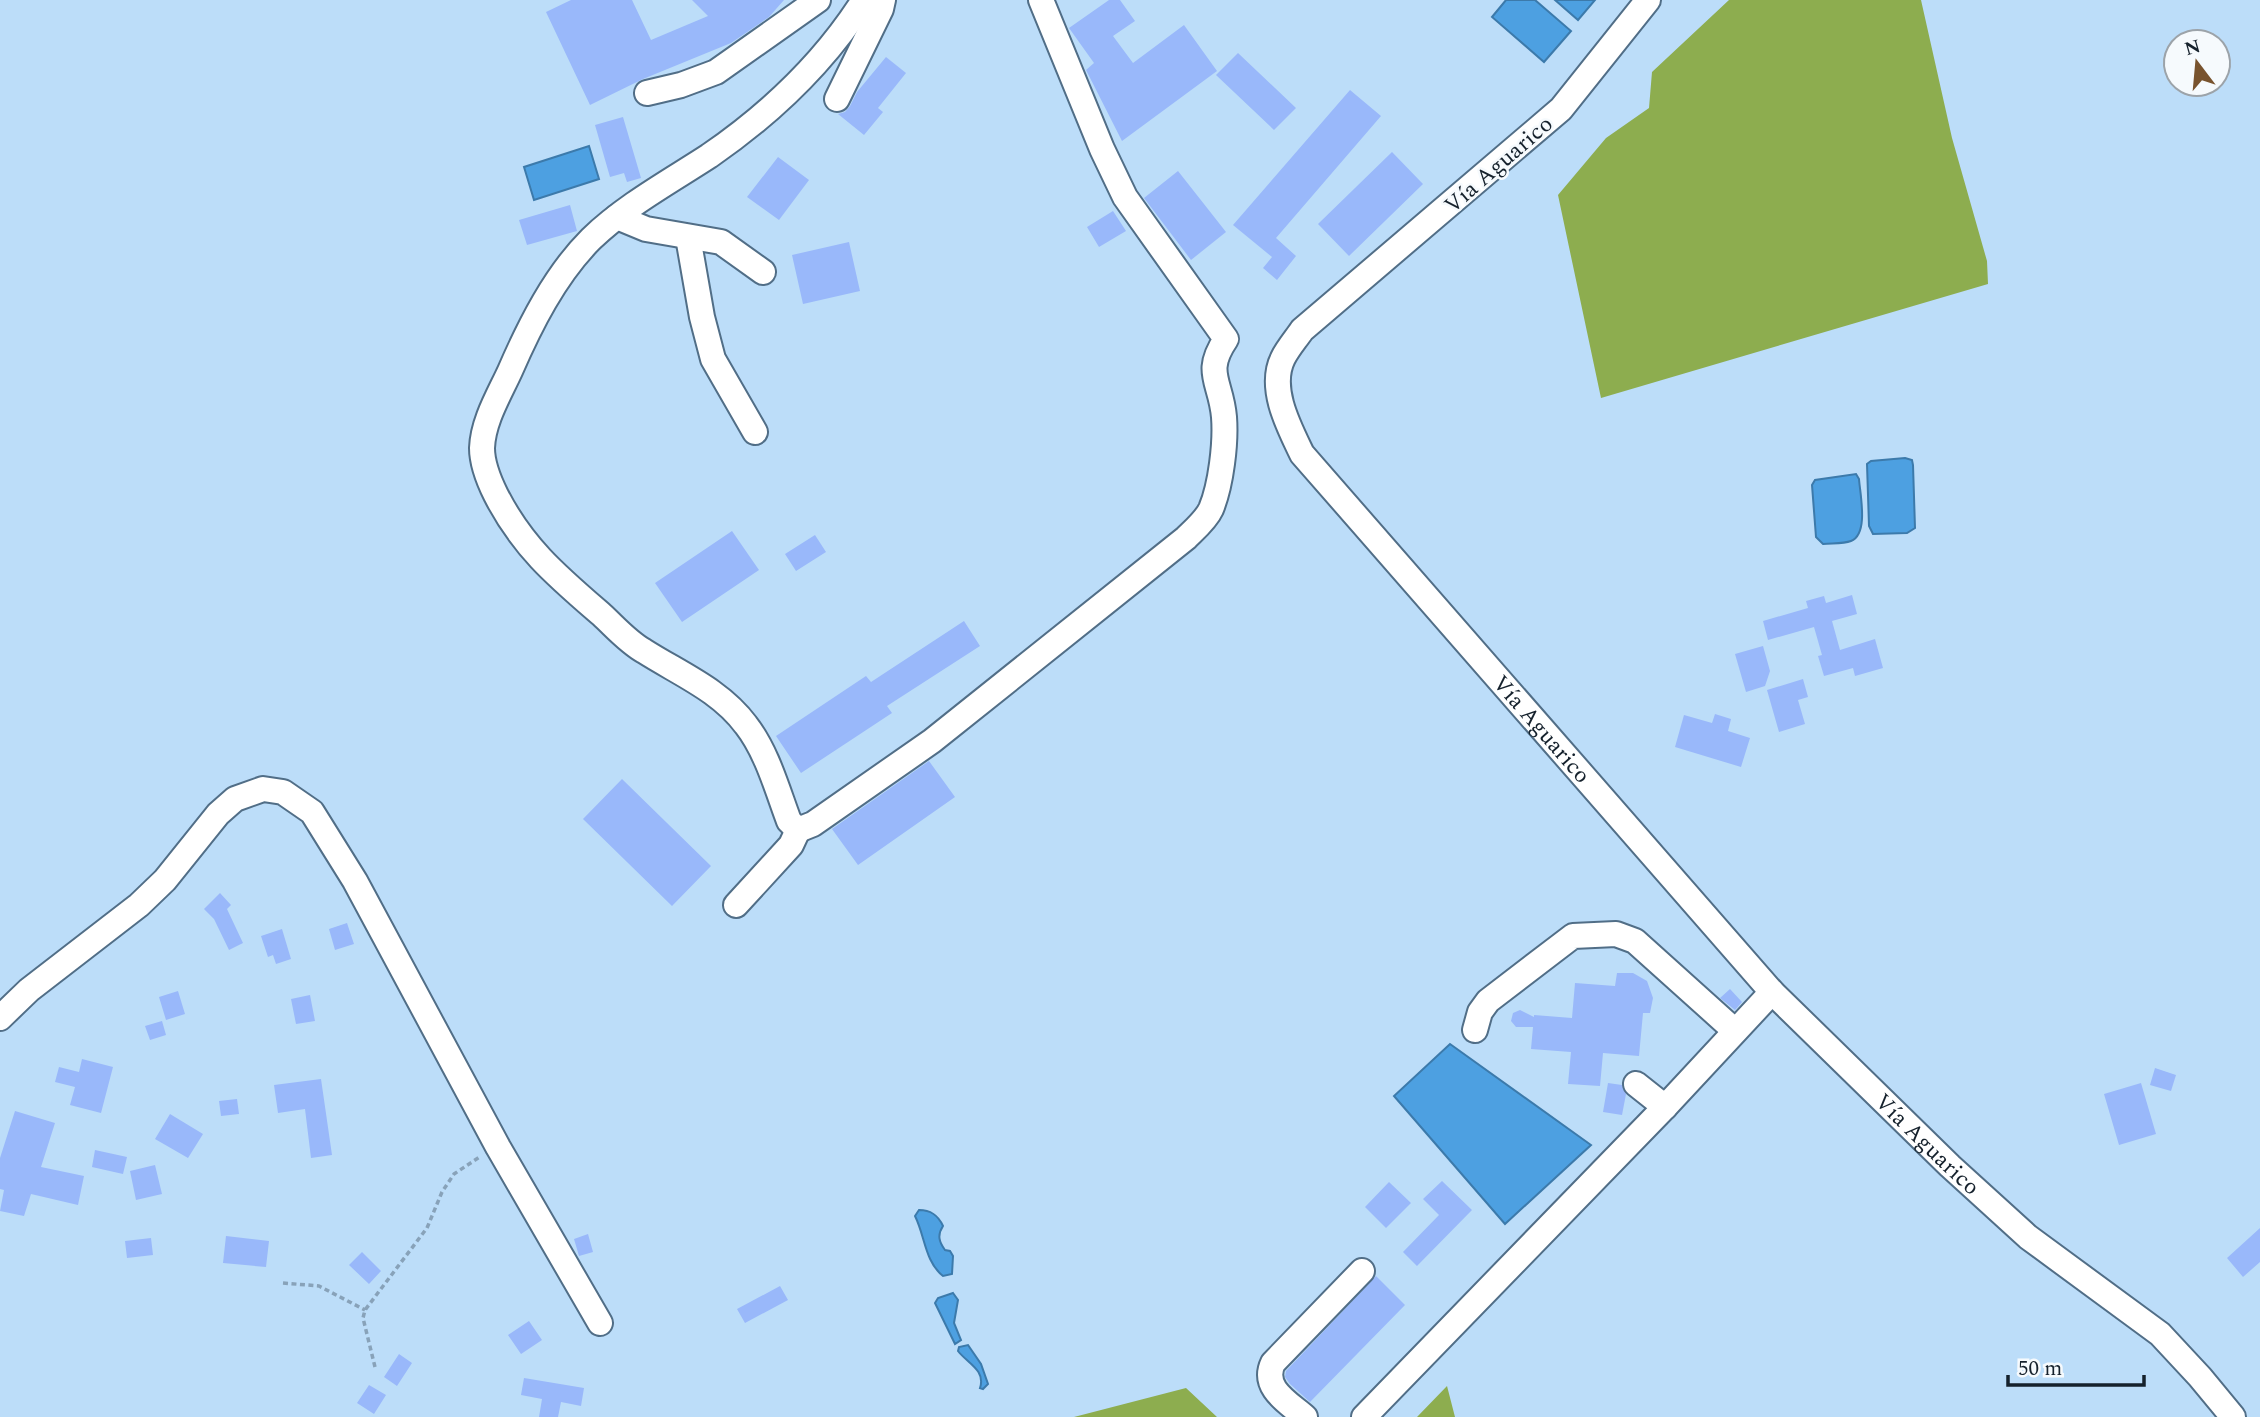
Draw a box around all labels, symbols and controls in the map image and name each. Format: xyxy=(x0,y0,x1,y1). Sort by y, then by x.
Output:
north arrow xyxy=(2162,28,2232,98)
text: N xyxy=(2181,32,2204,64)
street label: Vía Aguarico xyxy=(1437,108,1561,222)
street label: Vía Aguarico xyxy=(1483,668,1598,792)
street label: Vía Aguarico xyxy=(1866,1086,1987,1204)
scale bar xyxy=(2008,1344,2144,1388)
text: 50 m xyxy=(2018,1353,2062,1385)

